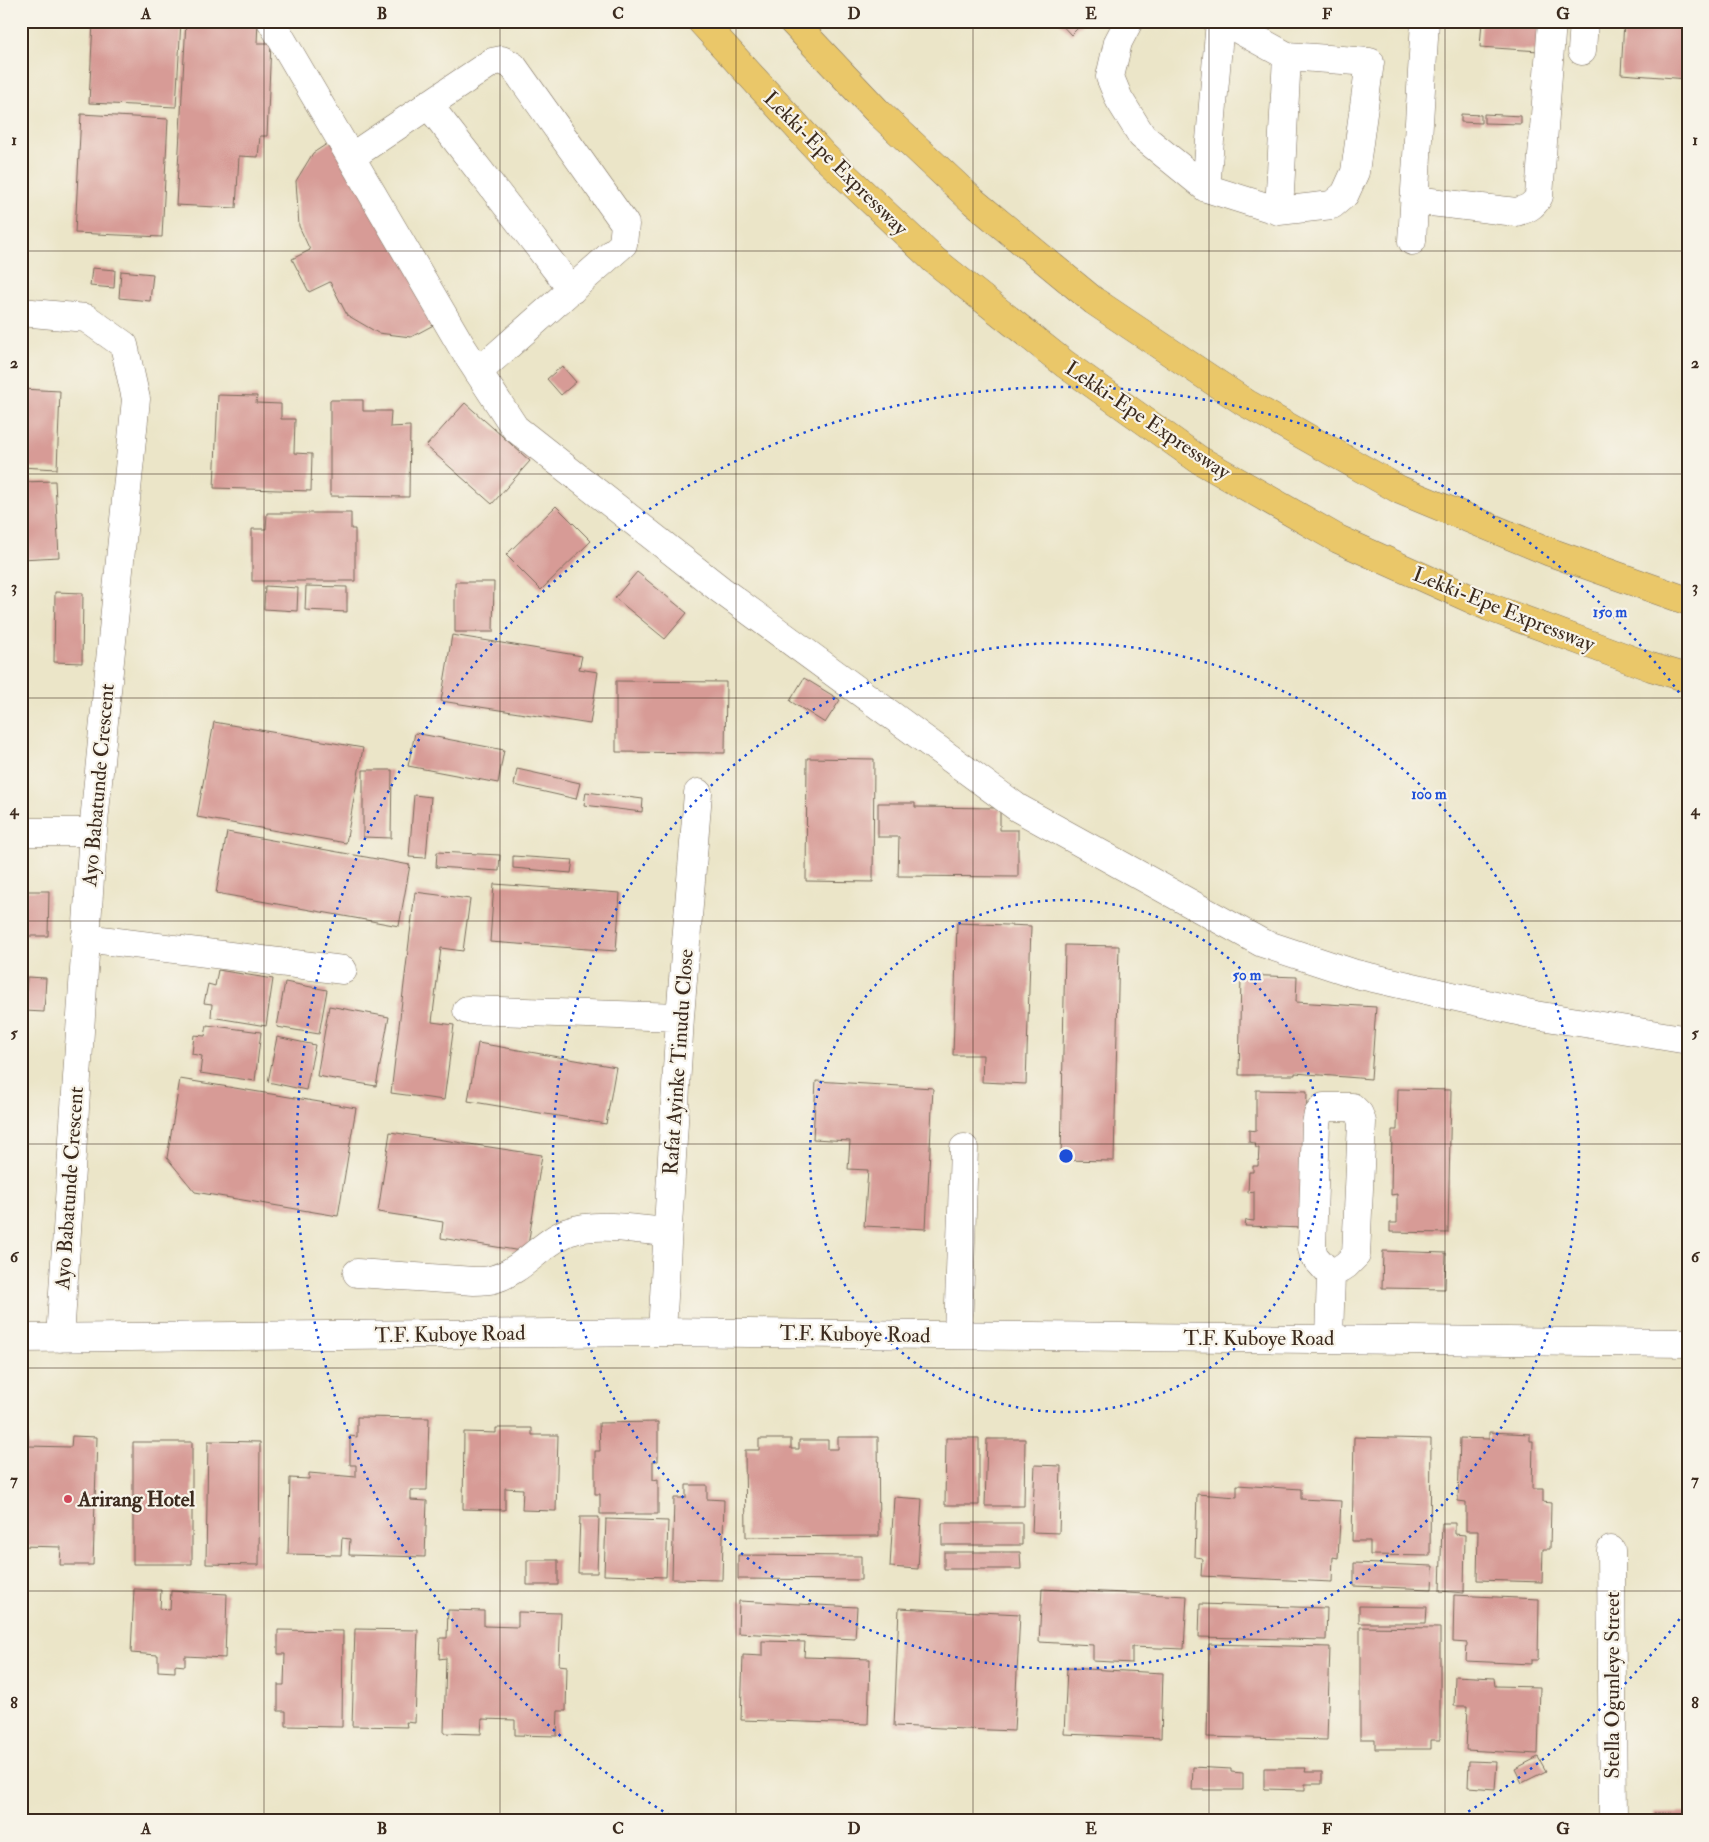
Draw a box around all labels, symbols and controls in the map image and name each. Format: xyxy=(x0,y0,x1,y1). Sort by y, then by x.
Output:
text: A xyxy=(140,4,152,24)
text: B xyxy=(377,4,387,24)
text: C xyxy=(612,4,624,24)
text: D xyxy=(847,4,861,24)
text: E xyxy=(1085,4,1097,24)
text: F xyxy=(1322,4,1332,24)
text: G xyxy=(1556,4,1570,24)
street label: Lekki-Epe Expressway xyxy=(758,85,914,242)
text: 1 xyxy=(11,130,17,150)
text: 1 xyxy=(1692,130,1698,150)
text: 2 xyxy=(10,353,18,373)
text: 2 xyxy=(1691,353,1699,373)
street label: Lekki-Epe Expressway xyxy=(1060,355,1236,486)
street label: Lekki-Epe Expressway xyxy=(1409,561,1599,659)
text: 3 xyxy=(11,577,17,597)
text: 3 xyxy=(1692,577,1698,597)
text: 150 m xyxy=(1593,603,1627,622)
street label: Ayo Babatunde Crescent xyxy=(76,682,121,889)
text: 100 m xyxy=(1411,785,1447,804)
text: 4 xyxy=(9,800,20,820)
text: 4 xyxy=(1690,800,1701,820)
street label: Rafat Ayinke Tinudu Close xyxy=(657,948,700,1176)
text: 50 m xyxy=(1233,966,1262,985)
text: 5 xyxy=(10,1023,18,1043)
text: 5 xyxy=(1691,1023,1699,1043)
street label: Ayo Babatunde Crescent xyxy=(49,1085,90,1291)
centre of rings xyxy=(1057,1147,1075,1165)
text: 6 xyxy=(10,1247,20,1267)
text: 6 xyxy=(1691,1247,1701,1267)
street label: T.F. Kuboye Road xyxy=(374,1320,526,1349)
street label: T.F. Kuboye Road xyxy=(779,1320,931,1349)
street label: T.F. Kuboye Road xyxy=(1184,1325,1335,1352)
text: 7 xyxy=(10,1470,18,1490)
text: 7 xyxy=(1691,1470,1699,1490)
place label: Arirang Hotel xyxy=(77,1486,195,1513)
marker: Arirang Hotel xyxy=(62,1493,74,1505)
street label: Stella Ogunleye Street xyxy=(1599,1591,1626,1779)
text: 8 xyxy=(10,1693,18,1713)
text: 8 xyxy=(1691,1693,1699,1713)
text: A xyxy=(140,1819,152,1839)
text: B xyxy=(377,1819,387,1839)
text: C xyxy=(612,1819,624,1839)
text: D xyxy=(847,1819,861,1839)
text: E xyxy=(1085,1819,1097,1839)
text: F xyxy=(1322,1819,1332,1839)
text: G xyxy=(1556,1819,1570,1839)

